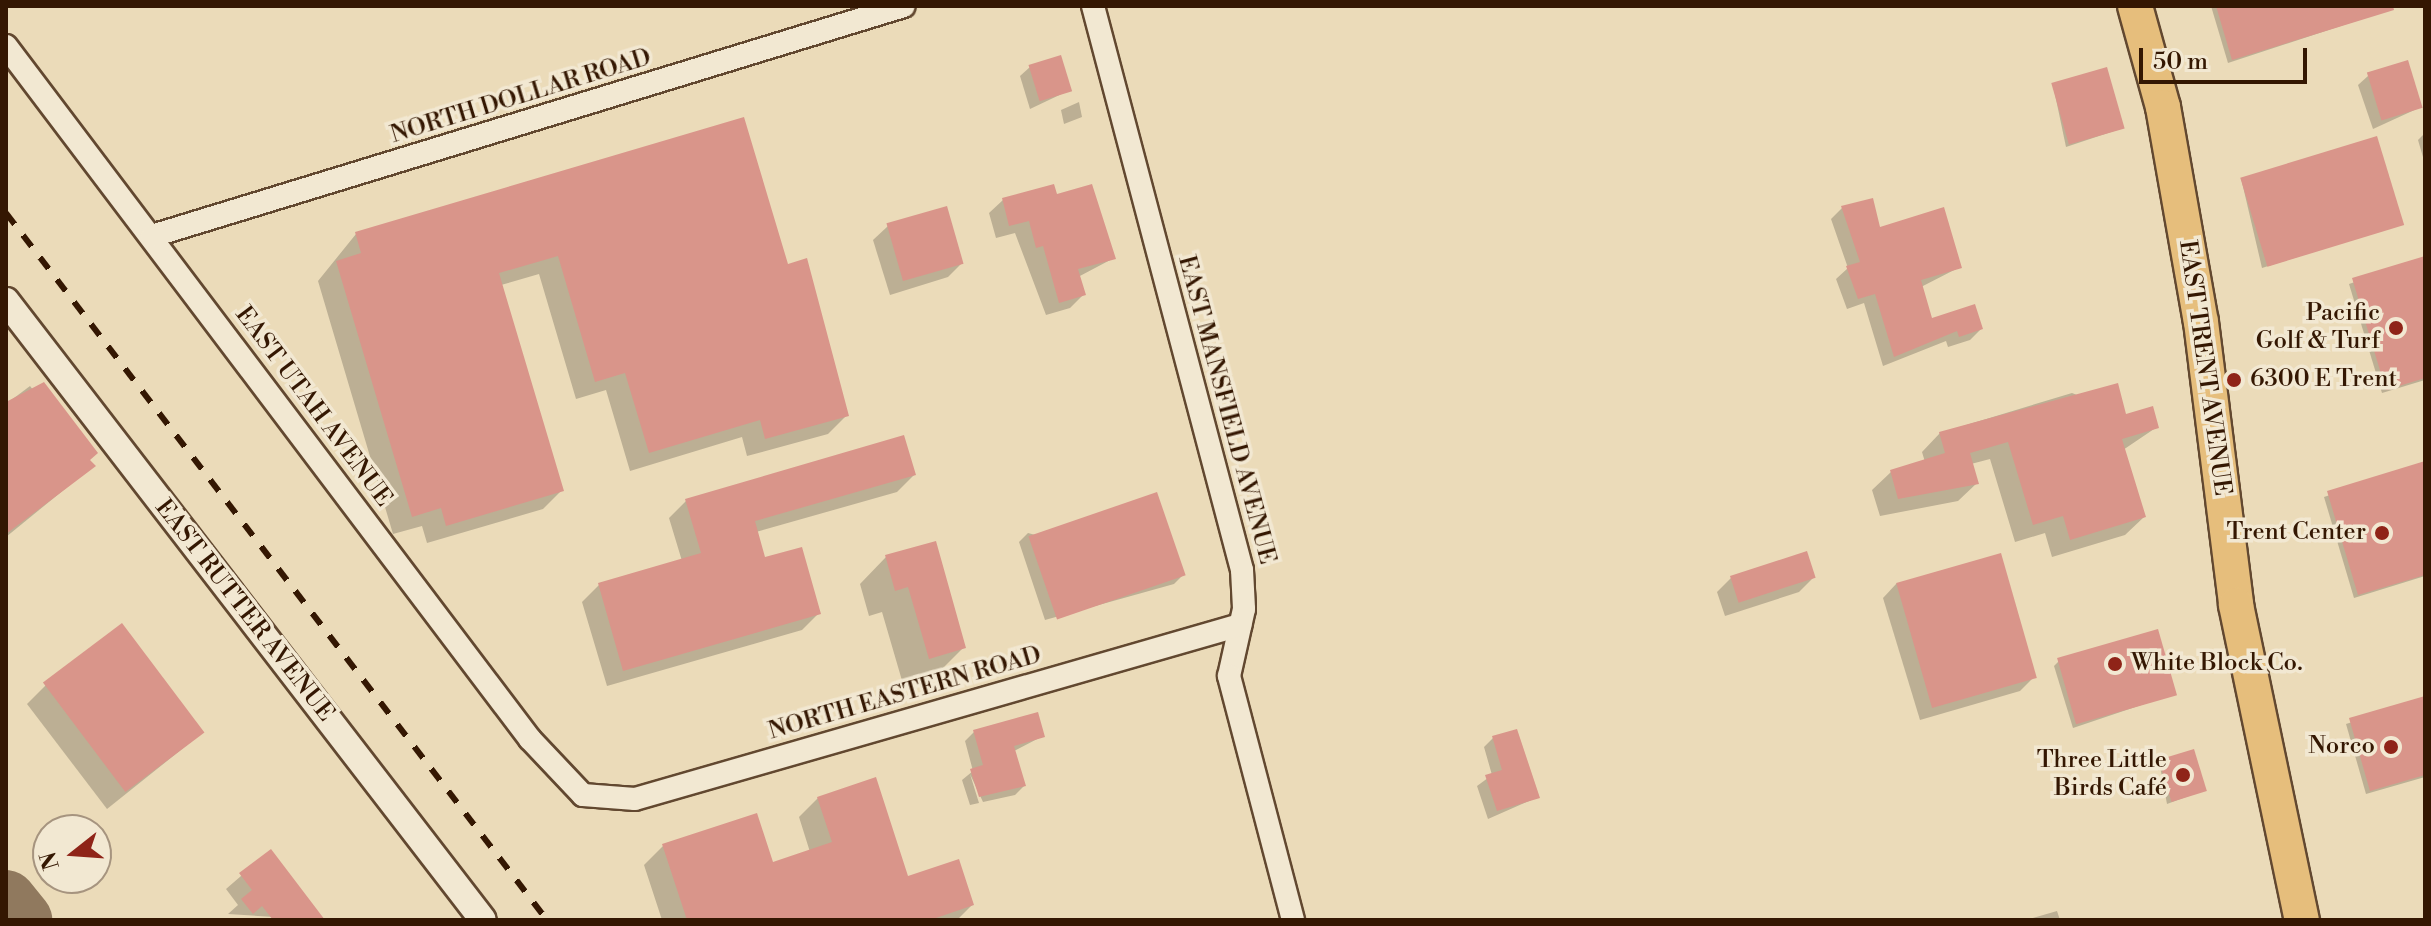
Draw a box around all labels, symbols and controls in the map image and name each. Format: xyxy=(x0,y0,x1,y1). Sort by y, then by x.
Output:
scale bar xyxy=(2143,32,2311,82)
street label: NORTH DOLLAR ROAD xyxy=(387,44,655,150)
text: 50 m xyxy=(2153,47,2208,77)
street label: EAST TRENT AVENUE xyxy=(2172,238,2236,498)
street label: EAST MANSFIELD AVENUE xyxy=(1171,253,1281,567)
place label: Pacific Golf & Turf xyxy=(2256,300,2380,356)
street label: EAST UTAH AVENUE xyxy=(228,301,398,513)
marker: Pacific Golf & Turf xyxy=(2387,319,2405,337)
place label: 6300 E Trent xyxy=(2250,366,2397,394)
marker: 6300 E Trent xyxy=(2225,371,2243,389)
street label: EAST RUTTER AVENUE xyxy=(148,494,340,728)
place label: Trent Center xyxy=(2226,519,2366,547)
marker: Trent Center xyxy=(2373,524,2391,542)
street label: NORTH EASTERN ROAD xyxy=(765,641,1045,747)
place label: White Block Co. xyxy=(2131,650,2303,678)
marker: White Block Co. xyxy=(2106,655,2124,673)
place label: Norco xyxy=(2308,733,2375,761)
marker: Norco xyxy=(2382,738,2400,756)
place label: Three Little Birds Café xyxy=(2037,747,2167,803)
marker: Three Little Birds Café xyxy=(2174,766,2192,784)
north arrow xyxy=(32,814,112,894)
text: N xyxy=(35,848,66,873)

